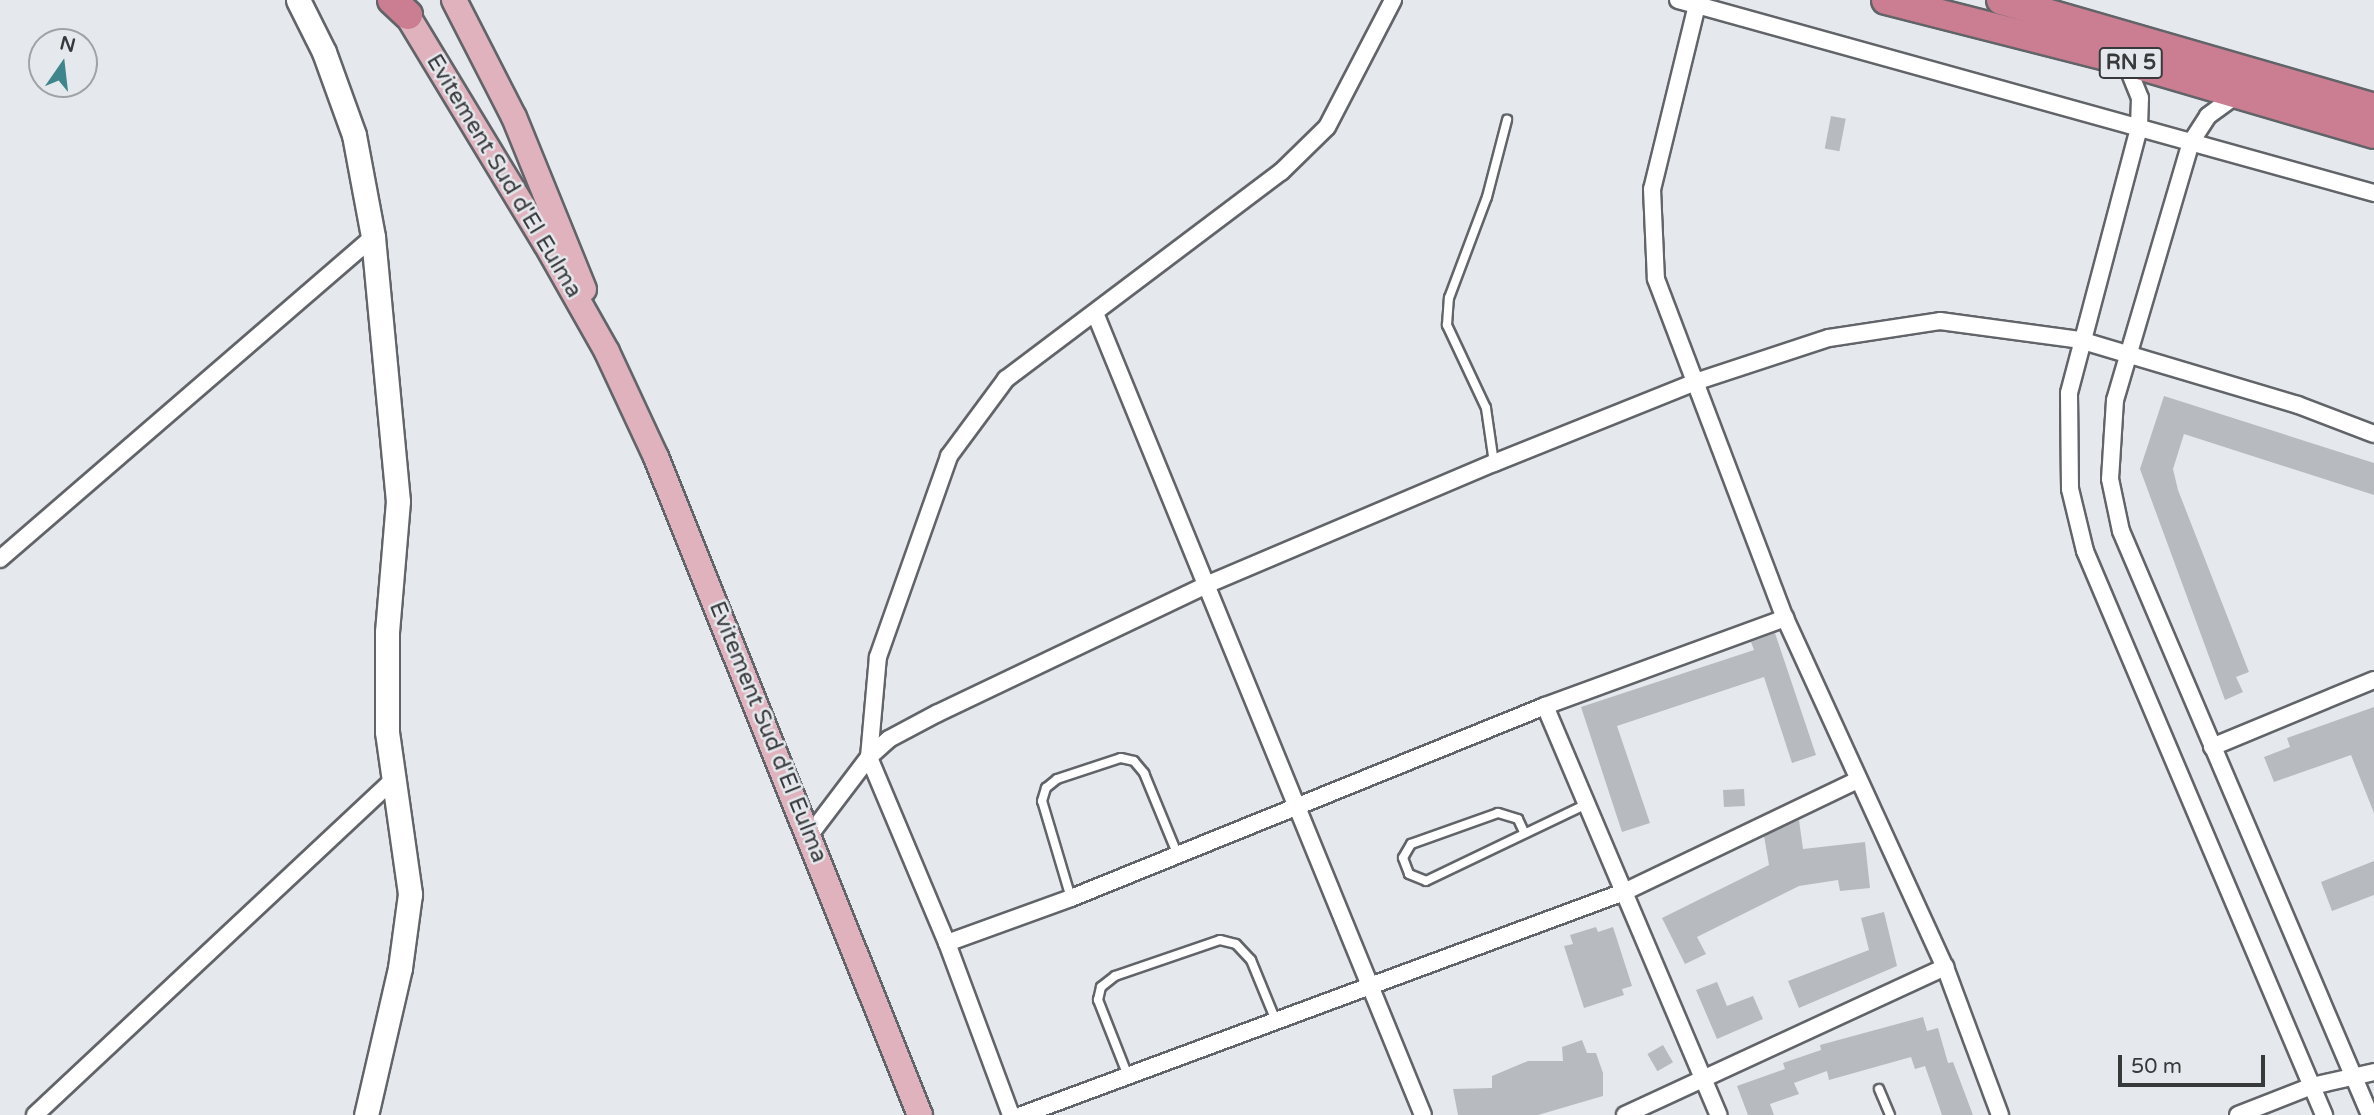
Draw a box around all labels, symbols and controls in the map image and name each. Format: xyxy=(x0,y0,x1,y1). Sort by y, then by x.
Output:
north arrow xyxy=(28,28,98,98)
text: N xyxy=(58,32,78,57)
road number: RN 5 xyxy=(2098,46,2164,80)
street label: Evitement Sud d'El Eulma xyxy=(420,49,588,303)
street label: Evitement Sud d'El Eulma xyxy=(703,597,833,867)
scale bar xyxy=(2122,1042,2269,1086)
text: 50 m xyxy=(2131,1054,2182,1079)

